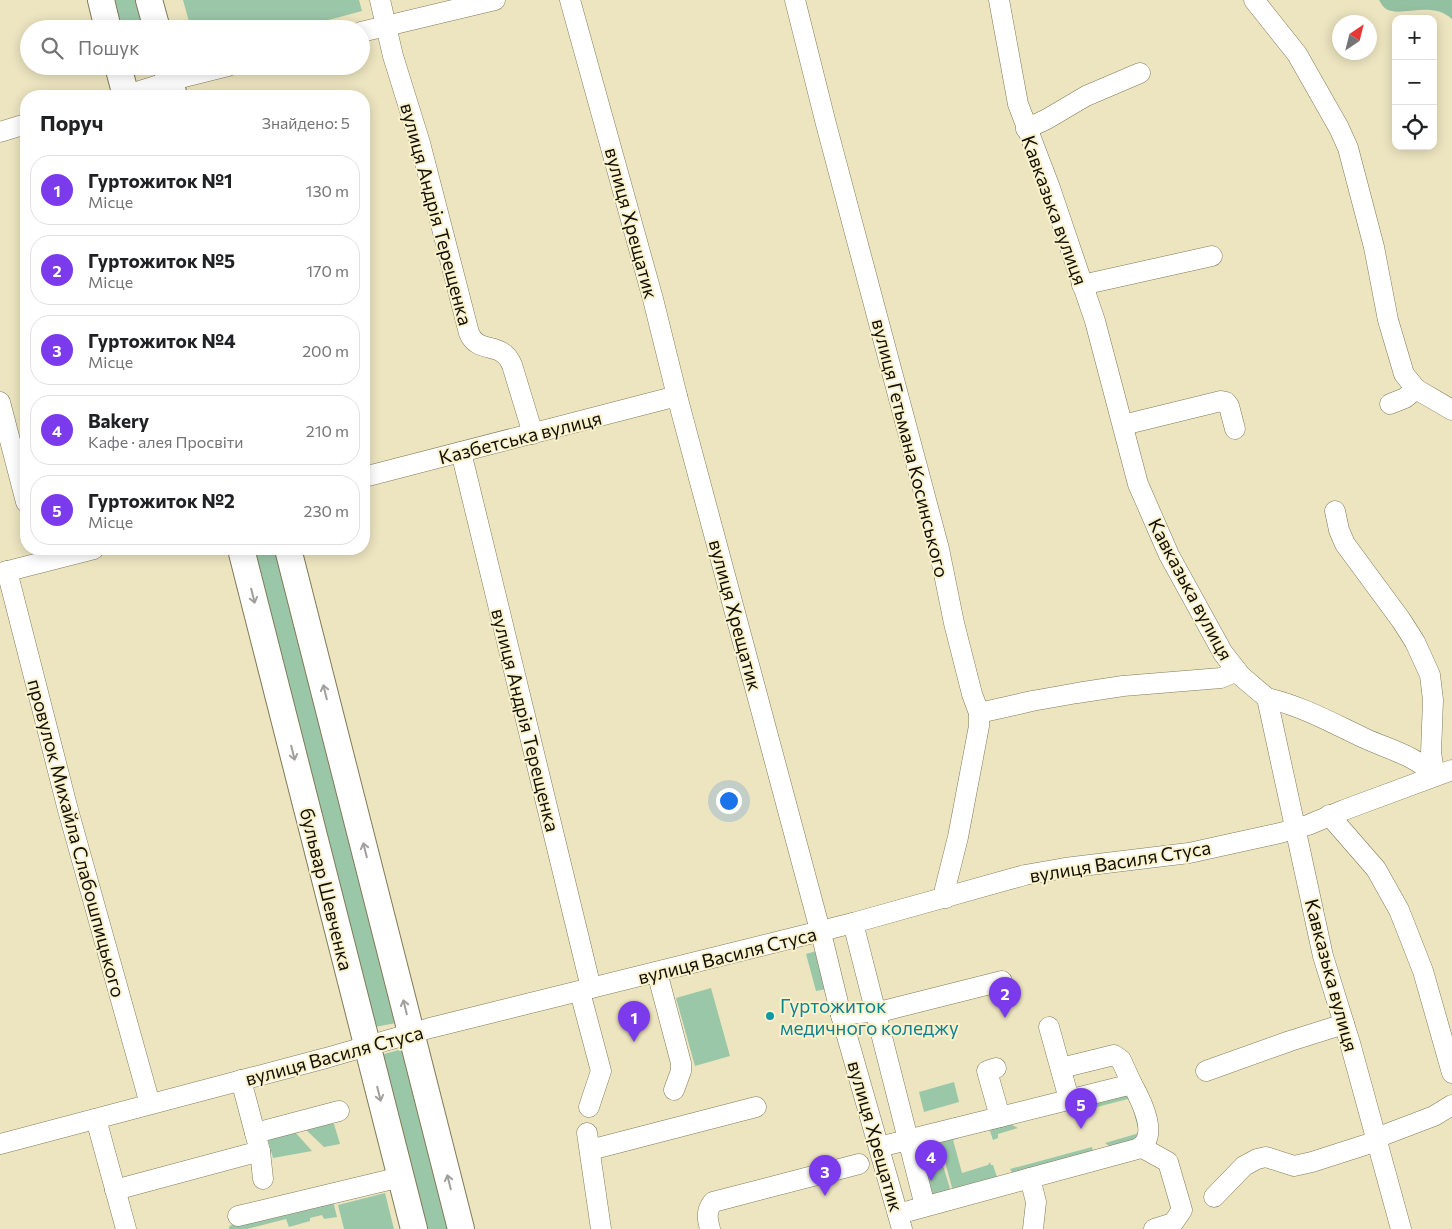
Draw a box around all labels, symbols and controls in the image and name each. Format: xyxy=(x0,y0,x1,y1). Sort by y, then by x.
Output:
north arrow xyxy=(1332,15,1377,60)
map controls xyxy=(1392,15,1437,150)
button: + xyxy=(1392,15,1437,60)
search box xyxy=(20,20,370,75)
icon: search xyxy=(38,34,66,62)
text: Пошук xyxy=(78,36,139,59)
button: − xyxy=(1392,60,1437,105)
street label: вулиця Андрія Терещенка xyxy=(396,100,478,328)
button: locate xyxy=(1392,105,1437,150)
text: Поруч xyxy=(40,110,103,135)
text: Знайдено: 5 xyxy=(262,113,350,132)
street label: Кавказька вулиця xyxy=(1017,132,1093,288)
street label: вулиця Хрещатик xyxy=(601,145,663,301)
text: Гуртожиток №1 xyxy=(88,169,233,192)
text: 1 xyxy=(53,181,61,200)
text: 130 m xyxy=(306,181,349,200)
text: Місце xyxy=(88,192,133,211)
text: Гуртожиток №5 xyxy=(88,249,235,272)
text: 2 xyxy=(52,261,62,280)
text: 170 m xyxy=(306,261,349,280)
text: Місце xyxy=(88,272,133,291)
street label: вулиця Гетьмана Косинського xyxy=(868,316,954,580)
text: Гуртожиток №4 xyxy=(88,329,236,352)
text: 3 xyxy=(52,341,62,360)
text: 200 m xyxy=(302,341,349,360)
text: Місце xyxy=(88,352,133,371)
street label: Казбетська вулиця xyxy=(436,406,604,468)
text: Bakery xyxy=(88,409,149,432)
text: 4 xyxy=(52,421,62,440)
text: 210 m xyxy=(306,421,349,440)
text: Кафе · алея Просвіти xyxy=(88,432,244,451)
text: Гуртожиток №2 xyxy=(88,489,235,512)
text: 5 xyxy=(52,501,62,520)
text: 230 m xyxy=(304,501,349,520)
text: Місце xyxy=(88,512,133,531)
street label: Кавказька вулиця xyxy=(1144,514,1238,664)
street label: вулиця Хрещатик xyxy=(705,537,767,693)
one-way arrow xyxy=(249,588,258,604)
street label: вулиця Андрія Терещенка xyxy=(487,606,565,834)
street label: провулок Михайла Слабошпицького xyxy=(23,676,131,1000)
one-way arrow xyxy=(320,685,329,701)
one-way arrow xyxy=(289,745,298,761)
your location xyxy=(716,788,742,814)
street label: бульвар Шевченка xyxy=(296,805,358,973)
street label: вулиця Василя Стуса xyxy=(1028,835,1212,887)
one-way arrow xyxy=(360,842,369,858)
street label: Кавказька вулиця xyxy=(1301,896,1363,1054)
street label: вулиця Василя Стуса xyxy=(635,922,819,988)
pin: 2 xyxy=(989,977,1021,1018)
place label: Гуртожиток медичного коледжу xyxy=(780,994,959,1039)
one-way arrow xyxy=(400,1000,409,1016)
pin: 1 xyxy=(618,1001,650,1042)
marker: Гуртожиток медичного коледжу xyxy=(764,1010,776,1022)
street label: вулиця Василя Стуса xyxy=(243,1020,425,1090)
street label: вулиця Хрещатик xyxy=(843,1058,909,1214)
one-way arrow xyxy=(375,1085,384,1101)
pin: 5 xyxy=(1065,1088,1097,1129)
pin: 4 xyxy=(915,1140,947,1181)
pin: 3 xyxy=(809,1155,841,1196)
one-way arrow xyxy=(444,1174,454,1190)

